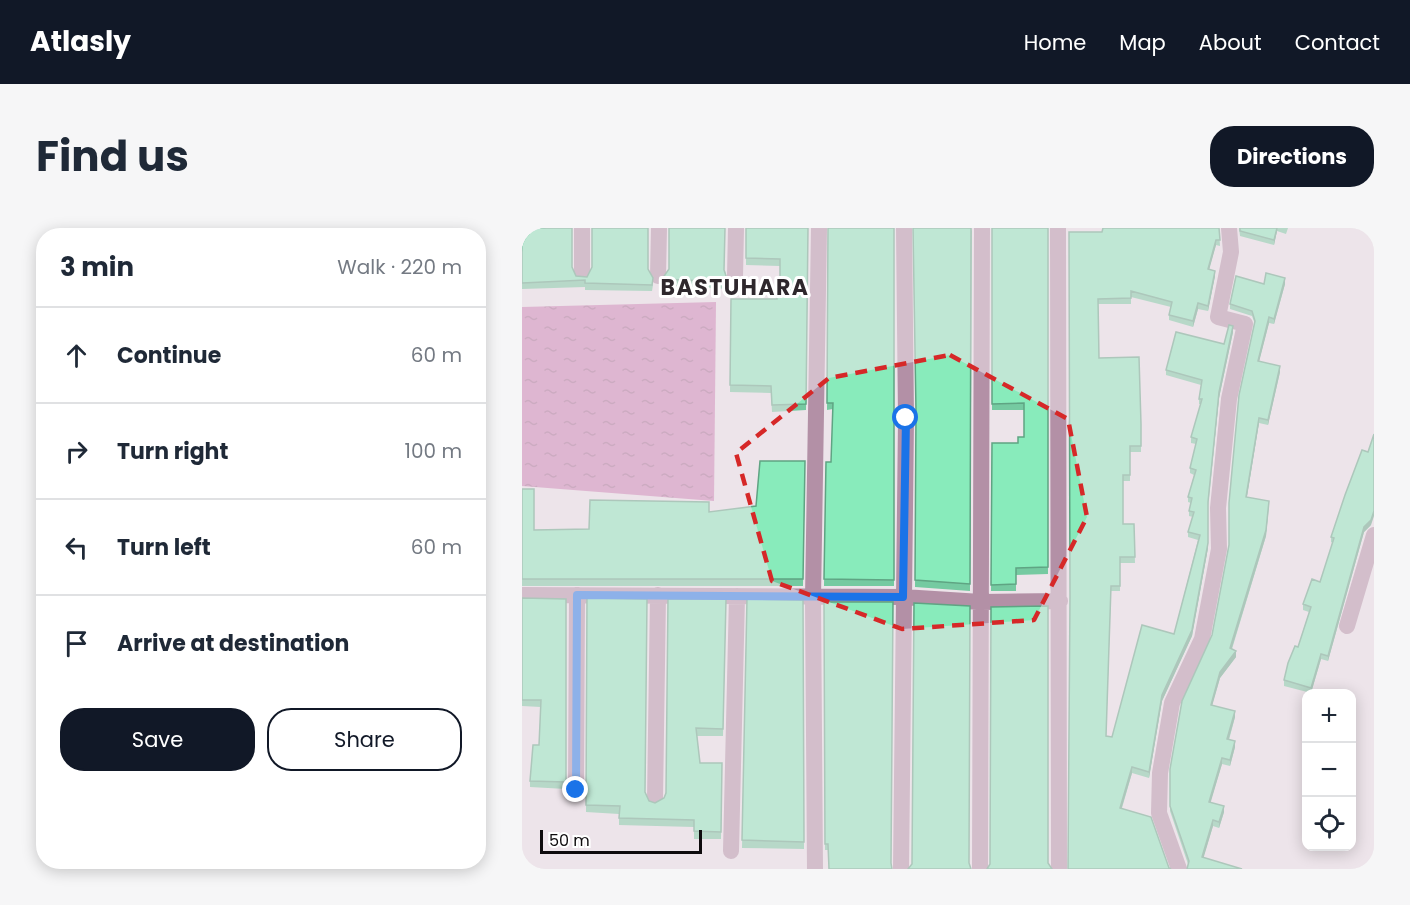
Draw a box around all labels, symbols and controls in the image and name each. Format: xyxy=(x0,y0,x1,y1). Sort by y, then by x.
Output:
text: Atlasly xyxy=(30,22,131,61)
text: Home xyxy=(1024,28,1086,57)
text: Map xyxy=(1119,28,1166,57)
text: About xyxy=(1199,28,1262,57)
text: Contact xyxy=(1295,28,1380,57)
button: Directions xyxy=(1210,126,1374,187)
text: Find us xyxy=(36,127,189,186)
text: 3 min xyxy=(60,249,134,285)
text: Walk · 220 m xyxy=(337,253,462,281)
district label: BASTUHARA xyxy=(660,272,810,303)
icon: ahead xyxy=(60,339,93,372)
text: Continue xyxy=(117,340,221,371)
text: 60 m xyxy=(411,341,462,369)
route start xyxy=(892,404,918,430)
icon: right xyxy=(60,435,93,468)
text: Turn right xyxy=(117,436,228,467)
text: 100 m xyxy=(405,437,462,465)
icon: left xyxy=(60,531,93,564)
text: Turn left xyxy=(117,532,211,563)
text: 60 m xyxy=(411,533,462,561)
icon: arrive xyxy=(60,627,93,660)
text: Arrive at destination xyxy=(117,628,349,659)
map controls xyxy=(1302,689,1356,851)
button: + xyxy=(1302,689,1356,743)
button: Save xyxy=(60,708,255,771)
button: Share xyxy=(267,708,462,771)
button: − xyxy=(1302,743,1356,797)
route end xyxy=(562,776,588,802)
button: locate xyxy=(1302,797,1356,851)
scale bar xyxy=(540,827,702,854)
text: 50 m xyxy=(549,829,590,852)

